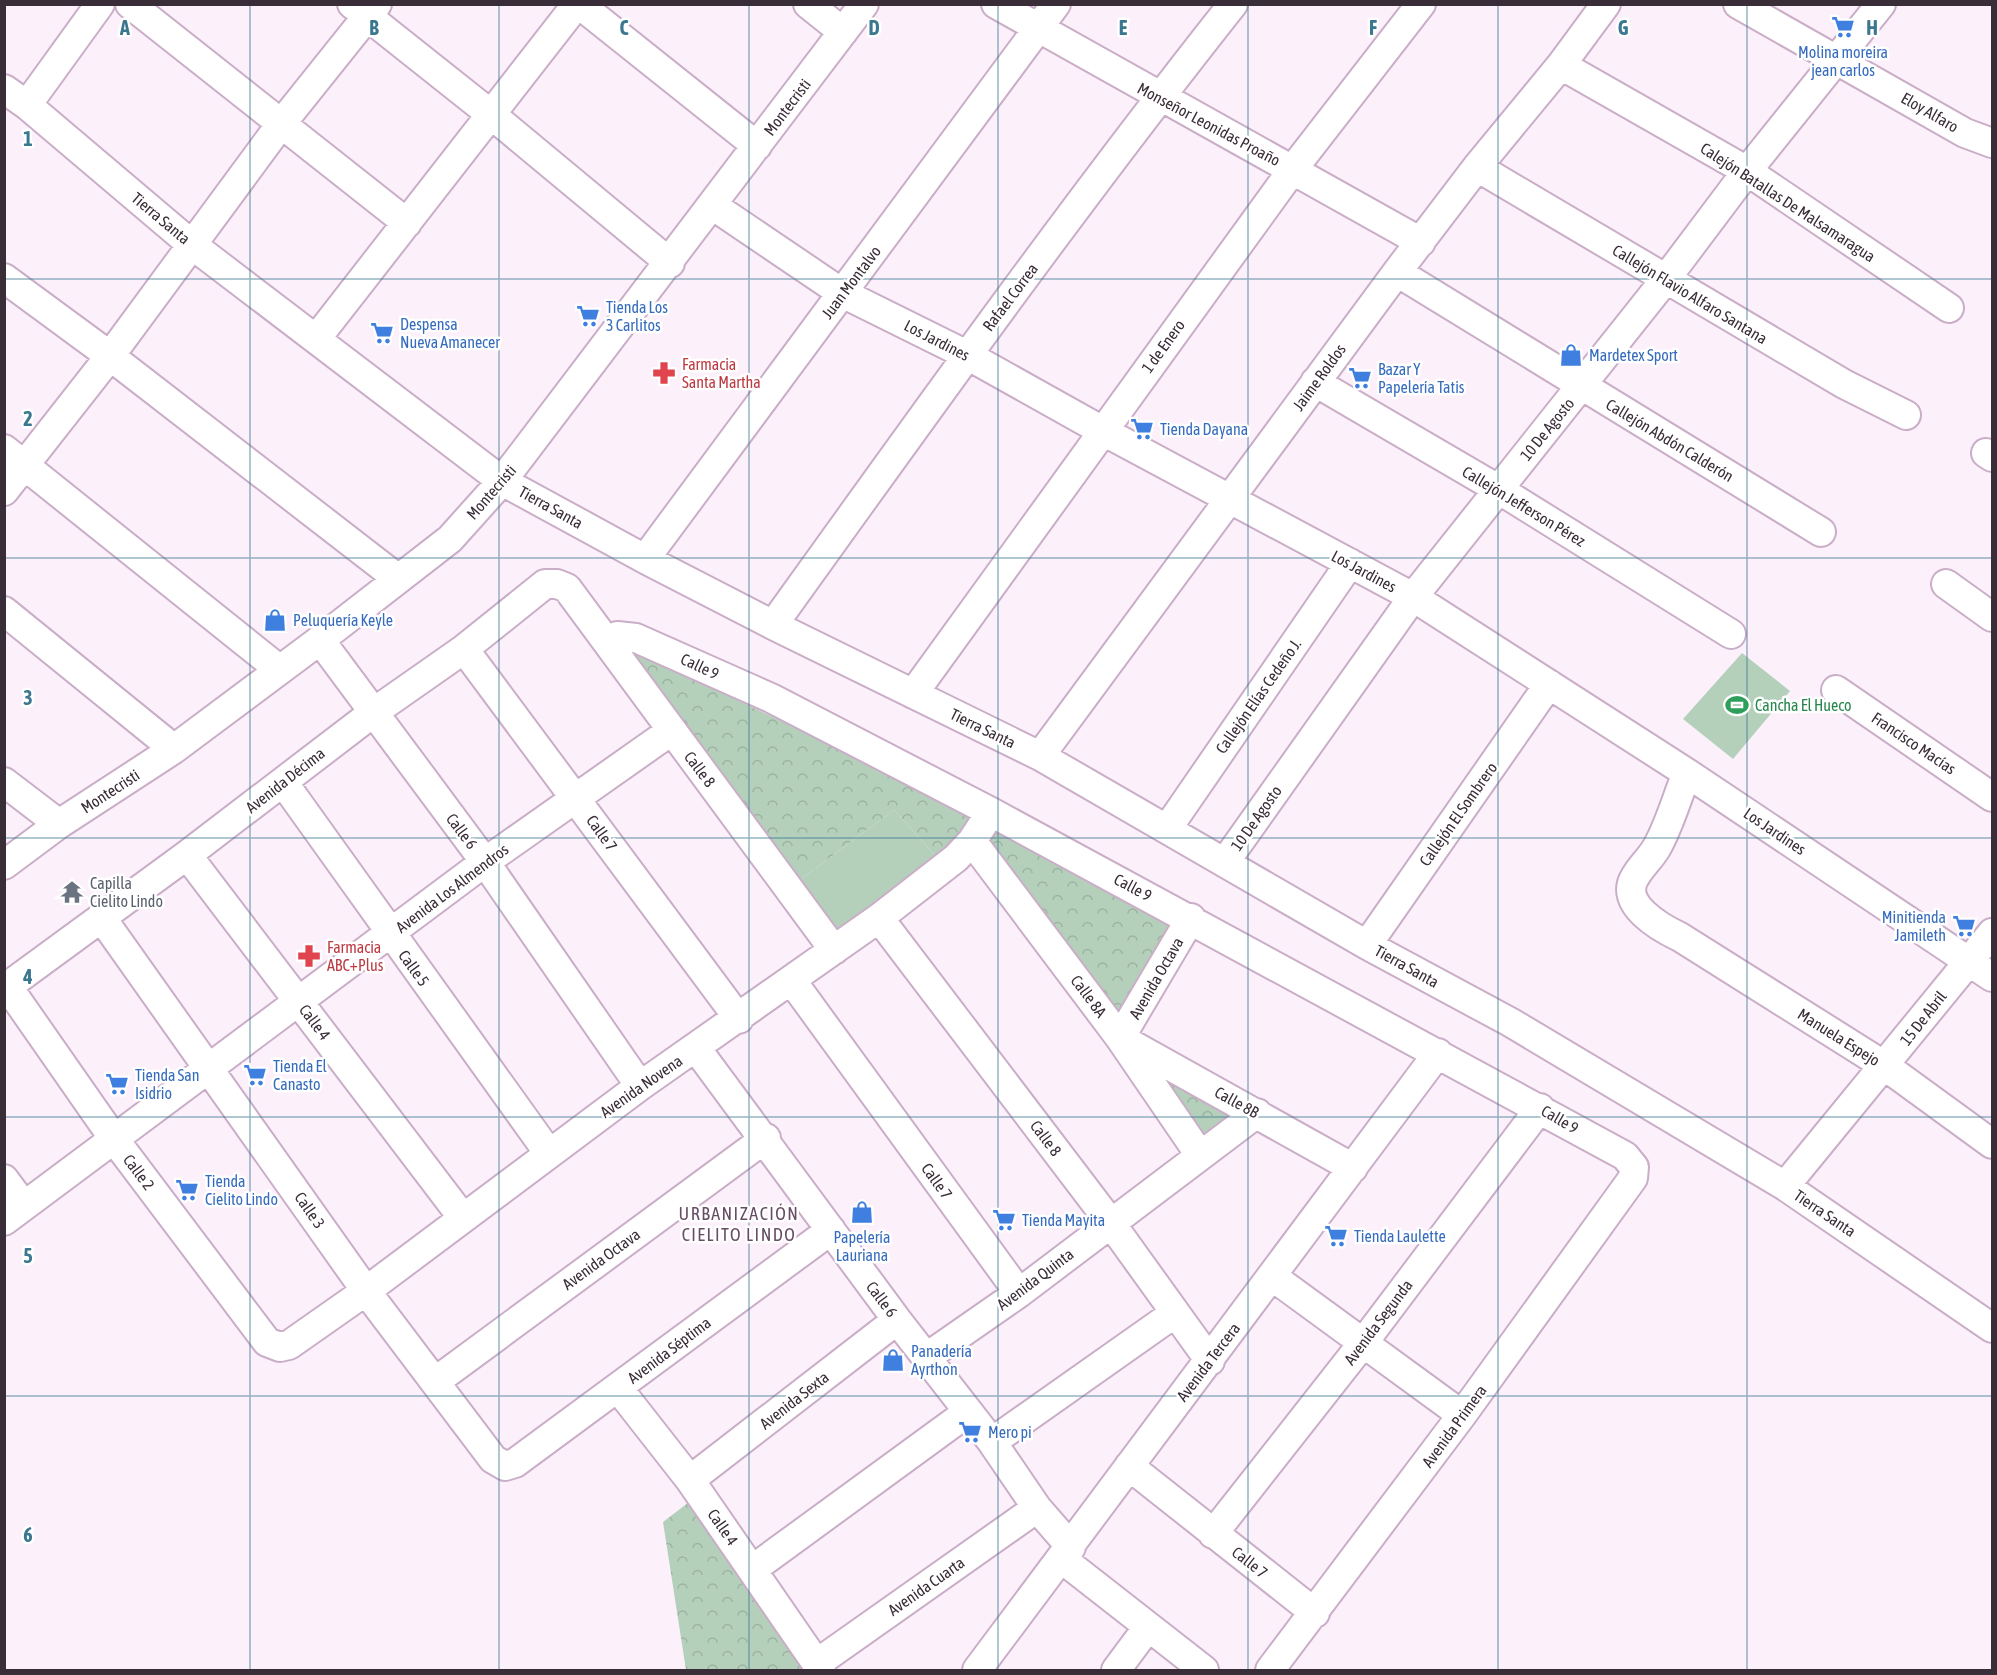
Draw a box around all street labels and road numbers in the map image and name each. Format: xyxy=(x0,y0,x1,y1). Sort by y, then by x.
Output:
street label: Montecristi xyxy=(760,75,814,139)
street label: Monseñor Leonidas Proaño xyxy=(1135,79,1283,169)
street label: Eloy Alfaro xyxy=(1898,88,1962,136)
street label: Calejón Batallas De Malsamaragua xyxy=(1697,139,1879,266)
street label: Tierra Santa xyxy=(128,188,194,248)
street label: Callejón Flavio Alfaro Santana xyxy=(1609,241,1771,348)
street label: Juan Montalvo xyxy=(818,242,884,322)
street label: Rafael Correa xyxy=(979,260,1041,334)
street label: Los Jardines xyxy=(901,316,973,364)
street label: 1 de Enero xyxy=(1138,316,1188,376)
street label: Jaime Roldos xyxy=(1289,340,1349,414)
street label: 10 De Agosto xyxy=(1516,394,1578,465)
street label: Callejón Abdón Calderón xyxy=(1603,395,1737,486)
street label: Montecristi xyxy=(463,461,519,523)
street label: Callejón Jefferson Pérez xyxy=(1459,462,1589,551)
street label: Tierra Santa xyxy=(516,482,586,532)
street label: Los Jardines xyxy=(1329,546,1400,596)
street label: Callejón Elías Cedeño J. xyxy=(1212,635,1305,757)
street label: Calle 9 xyxy=(678,649,722,683)
street label: Tierra Santa xyxy=(947,704,1019,752)
street label: Francisco Macías xyxy=(1869,708,1960,778)
street label: Avenida Décima xyxy=(242,744,328,816)
street label: Calle 8 xyxy=(681,748,719,790)
street label: Callejón El Sombrero xyxy=(1416,759,1501,870)
street label: Montecristi xyxy=(77,766,143,816)
street label: 10 De Agosto xyxy=(1227,782,1286,855)
street label: Los Jardines xyxy=(1741,804,1810,858)
street label: Calle 6 xyxy=(443,810,481,852)
street label: Calle 7 xyxy=(583,812,621,854)
street label: Avenida Los Almendros xyxy=(392,840,512,936)
street label: Calle 9 xyxy=(1111,870,1155,904)
street label: Avenida Octava xyxy=(1125,934,1187,1022)
street label: Tierra Santa xyxy=(1372,941,1442,991)
street label: Calle 5 xyxy=(395,947,433,989)
street label: Calle 8A xyxy=(1067,972,1111,1021)
street label: 15 De Abril xyxy=(1896,987,1950,1049)
street label: Calle 4 xyxy=(296,1001,334,1043)
street label: Manuela Espejo xyxy=(1794,1005,1883,1070)
street label: Avenida Novena xyxy=(597,1051,685,1121)
street label: Calle 8B xyxy=(1212,1083,1263,1122)
street label: Calle 9 xyxy=(1538,1101,1582,1137)
street label: Calle 8 xyxy=(1027,1117,1065,1159)
street label: Calle 2 xyxy=(120,1151,158,1193)
street label: Calle 7 xyxy=(918,1160,956,1202)
street label: Tierra Santa xyxy=(1791,1186,1859,1240)
street label: Calle 3 xyxy=(291,1188,329,1232)
street label: Avenida Octava xyxy=(559,1225,643,1293)
street label: Avenida Quinta xyxy=(993,1245,1077,1313)
street label: Avenida Segunda xyxy=(1340,1276,1417,1369)
street label: Calle 6 xyxy=(863,1278,901,1320)
street label: Avenida Séptima xyxy=(624,1313,715,1388)
street label: Avenida Tercera xyxy=(1173,1319,1243,1405)
street label: Avenida Sexta xyxy=(756,1368,832,1432)
street label: Avenida Primera xyxy=(1418,1381,1490,1471)
street label: Calle 4 xyxy=(704,1505,742,1549)
street label: Calle 7 xyxy=(1229,1543,1271,1581)
street label: Avenida Cuarta xyxy=(884,1553,968,1619)

